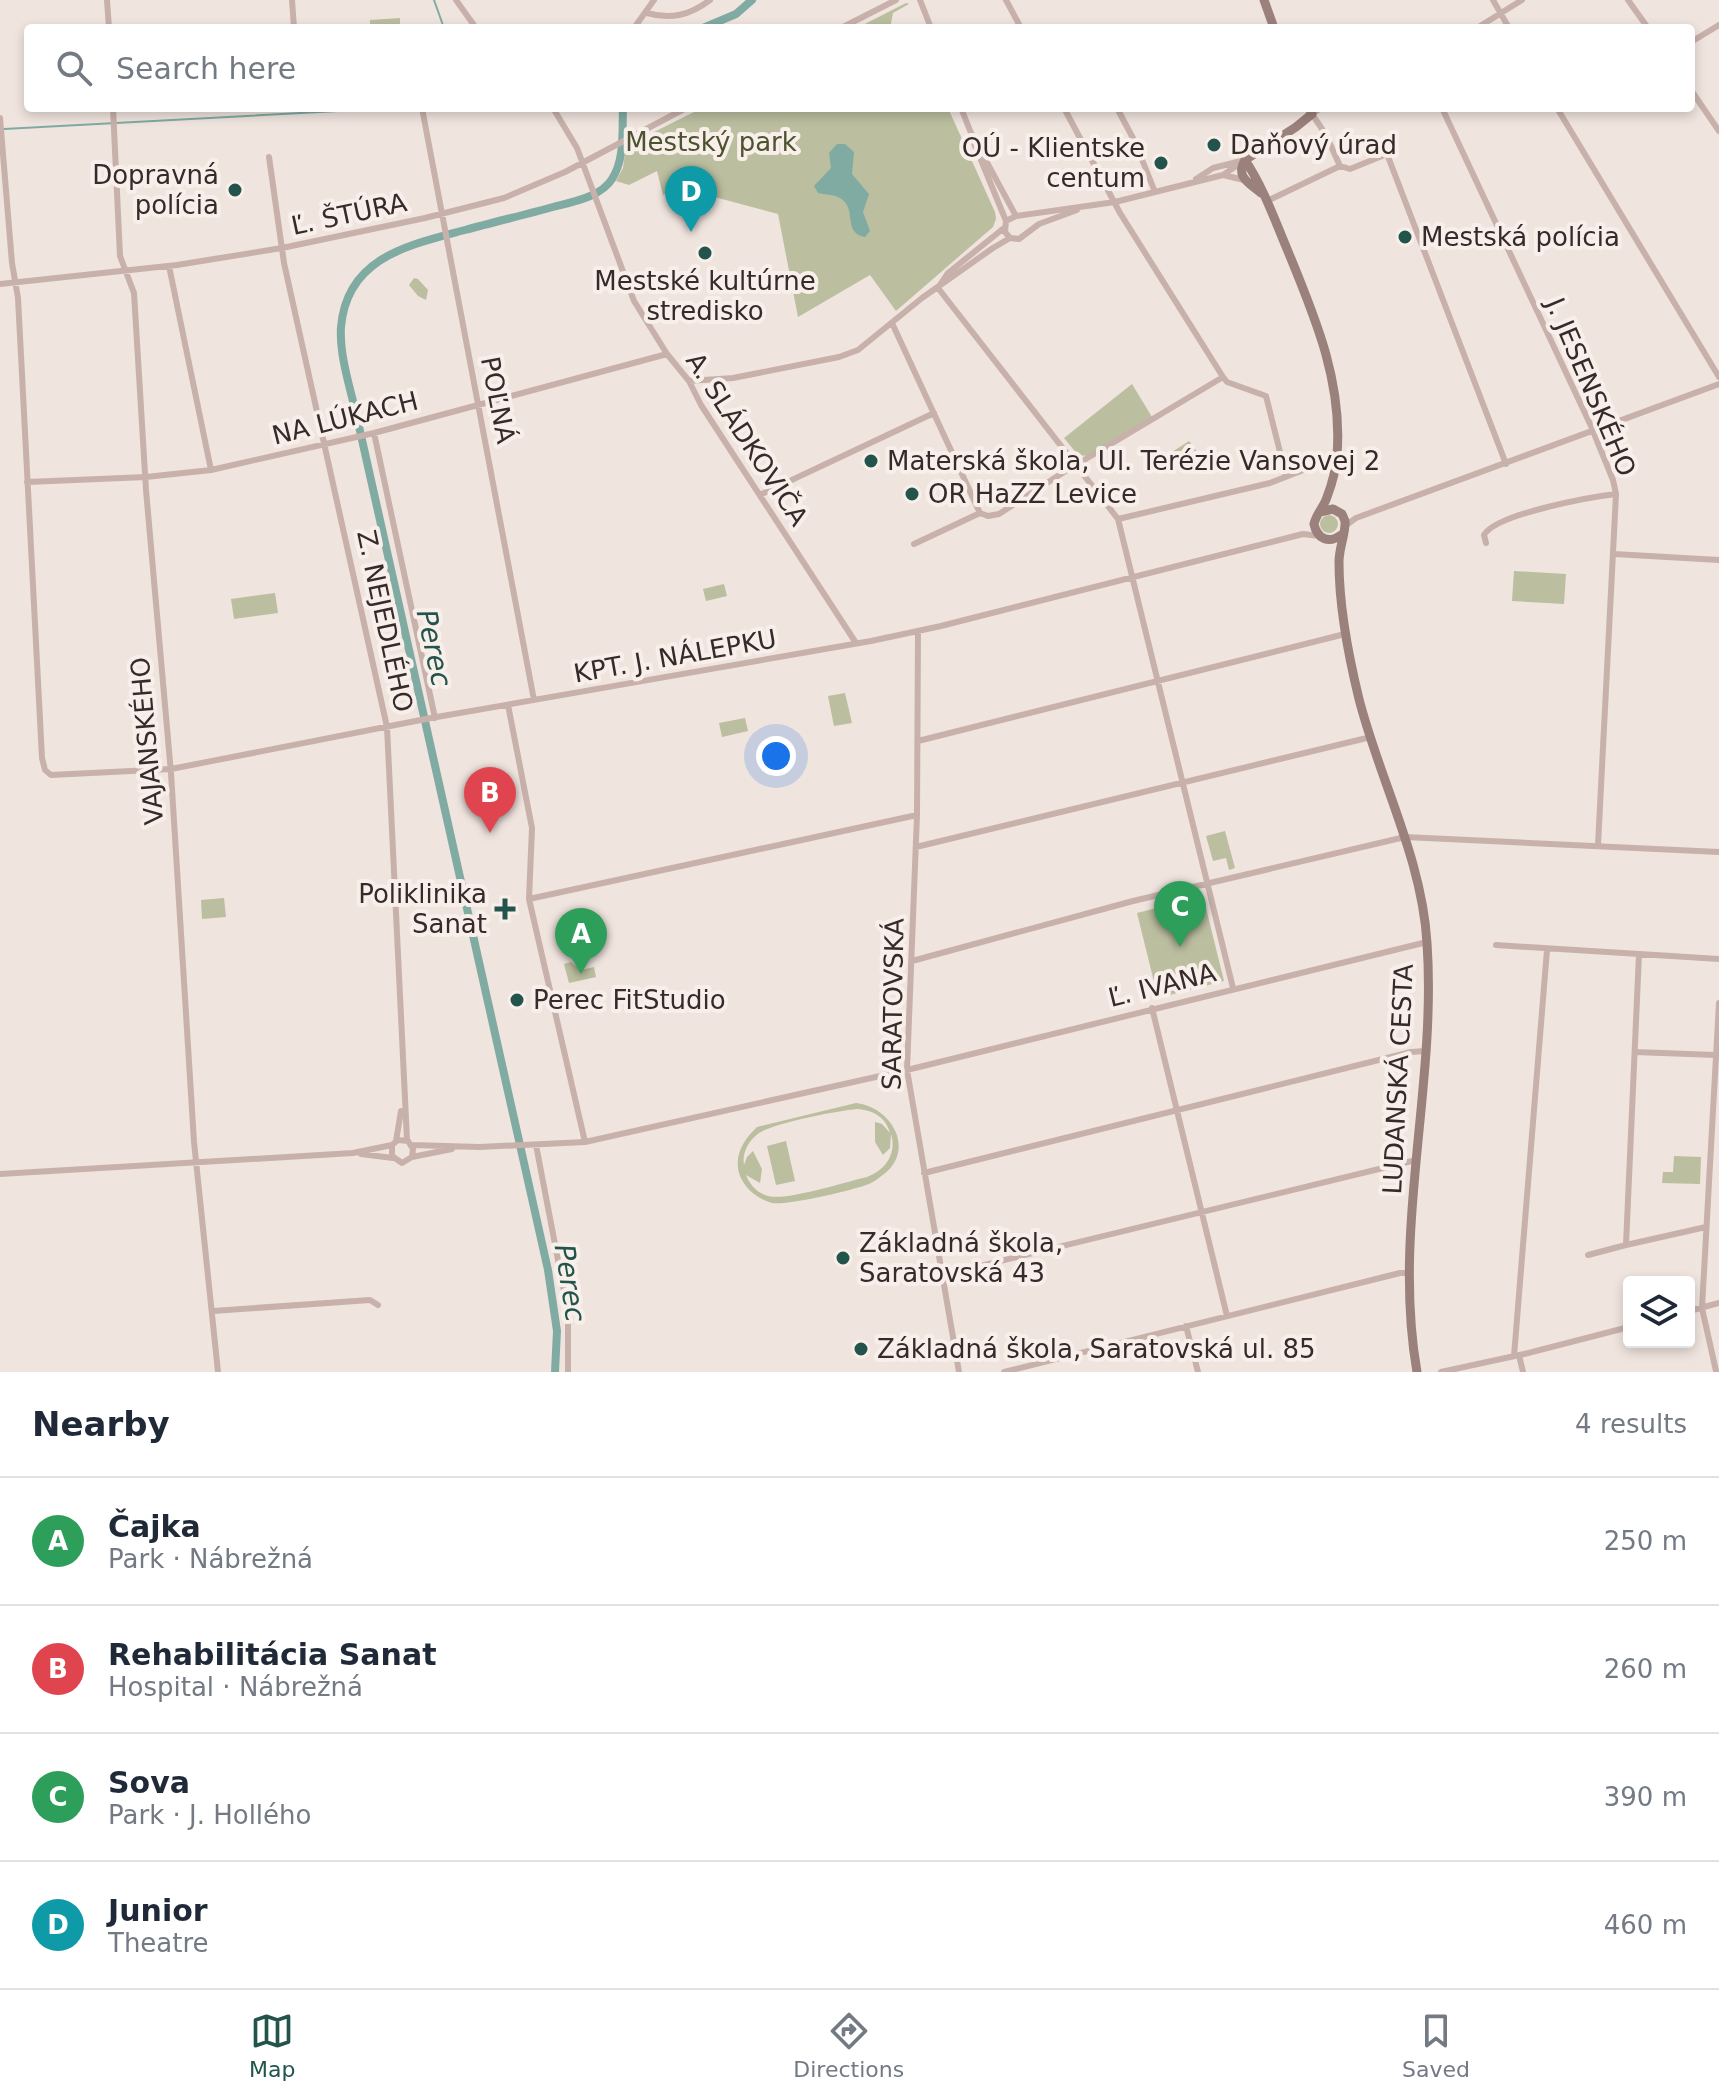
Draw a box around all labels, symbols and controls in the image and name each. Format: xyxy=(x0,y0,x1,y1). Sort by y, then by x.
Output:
search box xyxy=(24,24,1695,112)
icon: search xyxy=(52,46,96,90)
text: Search here xyxy=(116,51,296,86)
park label: Mestský park xyxy=(625,127,797,157)
place label: Daňový úrad xyxy=(1230,130,1397,160)
place label: OÚ - Klientske centum xyxy=(962,132,1145,193)
marker: Daňový úrad xyxy=(1205,136,1223,154)
marker: OÚ - Klientske centum xyxy=(1152,154,1170,172)
place label: Dopravná polícia xyxy=(92,160,219,220)
pin: D xyxy=(665,166,717,232)
marker: Dopravná polícia xyxy=(226,181,244,199)
street label: Ľ. ŠTÚRA xyxy=(288,186,410,241)
place label: Mestská polícia xyxy=(1421,222,1620,252)
marker: Mestská polícia xyxy=(1396,228,1414,246)
marker: Mestské kultúrne stredisko xyxy=(696,244,714,262)
place label: Mestské kultúrne stredisko xyxy=(594,266,816,326)
street label: J. JESENSKÉHO xyxy=(1539,291,1643,481)
street label: A. SLÁDKOVIČA xyxy=(680,346,815,531)
street label: POĽNÁ xyxy=(475,354,522,446)
street label: NA LÚKACH xyxy=(269,384,421,451)
place label: Materská škola, Ul. Terézie Vansovej 2 xyxy=(887,446,1380,476)
marker: Materská škola, Ul. Terézie Vansovej 2 xyxy=(862,452,880,470)
place label: OR HaZZ Levice xyxy=(928,479,1137,509)
marker: OR HaZZ Levice xyxy=(903,485,921,503)
street label: Z. NEJEDLÉHO xyxy=(351,527,420,715)
water label: Perec xyxy=(410,606,458,690)
street label: KPT. J. NÁLEPKU xyxy=(571,622,779,689)
street label: VAJANSKÉHO xyxy=(124,656,169,826)
your location xyxy=(756,736,796,776)
pin: B xyxy=(464,767,516,833)
place label: Poliklinika Sanat xyxy=(358,879,487,939)
pin: C xyxy=(1154,881,1206,947)
marker: Poliklinika Sanat xyxy=(494,898,516,920)
pin: A xyxy=(555,908,607,974)
street label: SARATOVSKÁ xyxy=(876,917,910,1090)
street label: Ľ. IVANA xyxy=(1105,957,1219,1013)
street label: LUDANSKÁ CESTA xyxy=(1376,963,1419,1195)
place label: Perec FitStudio xyxy=(533,985,726,1015)
marker: Perec FitStudio xyxy=(508,991,526,1009)
place label: Základná škola, Saratovská 43 xyxy=(859,1228,1063,1288)
water label: Perec xyxy=(548,1242,593,1325)
marker: Základná škola, Saratovská 43 xyxy=(834,1249,852,1267)
map controls xyxy=(1623,1276,1695,1348)
button: layers xyxy=(1623,1276,1695,1348)
place label: Základná škola, Saratovská ul. 85 xyxy=(877,1334,1316,1364)
marker: Základná škola, Saratovská ul. 85 xyxy=(852,1340,870,1358)
text: Nearby xyxy=(32,1404,170,1444)
text: 4 results xyxy=(1575,1409,1687,1439)
text: Čajka xyxy=(108,1509,201,1544)
text: A xyxy=(48,1526,68,1556)
text: 250 m xyxy=(1604,1526,1687,1556)
text: Park · Nábrežná xyxy=(108,1544,313,1574)
text: Rehabilitácia Sanat xyxy=(108,1637,437,1672)
text: B xyxy=(48,1654,68,1684)
text: 260 m xyxy=(1604,1654,1687,1684)
text: Hospital · Nábrežná xyxy=(108,1672,363,1702)
text: Sova xyxy=(108,1765,190,1800)
text: C xyxy=(48,1782,68,1812)
text: 390 m xyxy=(1604,1782,1687,1812)
text: Park · J. Hollého xyxy=(108,1800,311,1830)
text: Junior xyxy=(108,1893,208,1928)
text: D xyxy=(47,1910,69,1940)
text: 460 m xyxy=(1604,1910,1687,1940)
text: Theatre xyxy=(108,1928,209,1958)
tab: Map xyxy=(249,2009,295,2082)
tab: Directions xyxy=(793,2009,904,2082)
tab: Saved xyxy=(1402,2009,1470,2082)

